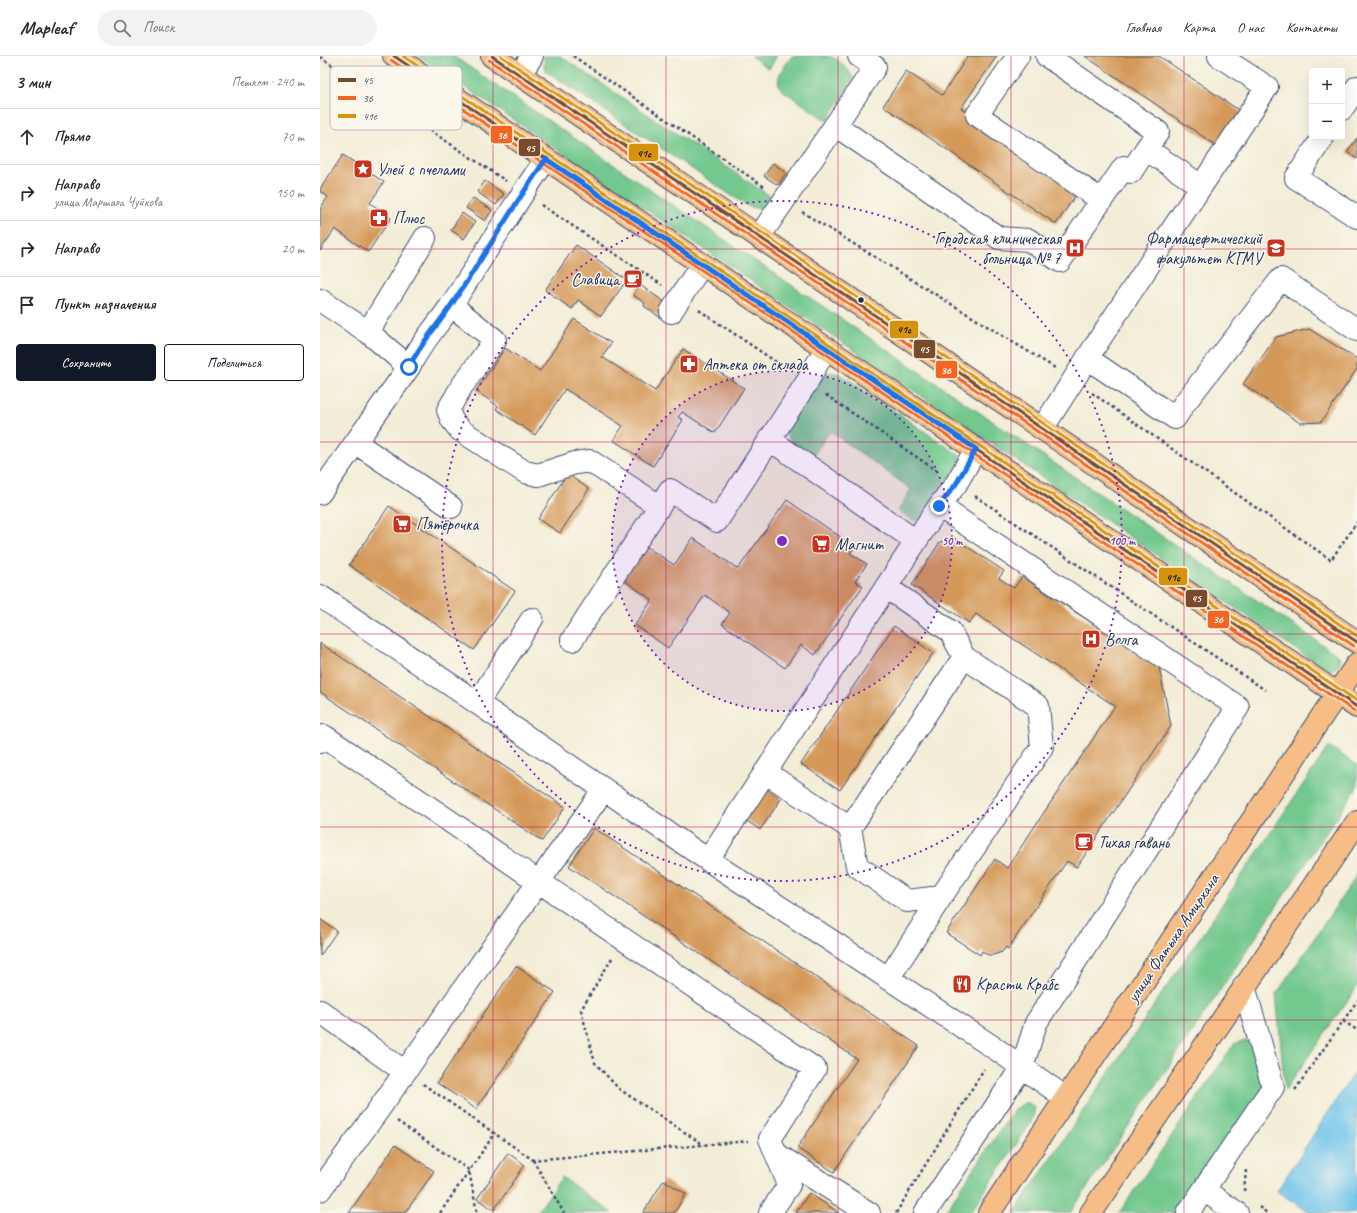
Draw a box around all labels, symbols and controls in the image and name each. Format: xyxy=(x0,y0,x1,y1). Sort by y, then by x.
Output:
search box xyxy=(97,10,377,46)
text: Mapleaf xyxy=(20,16,73,40)
icon: search xyxy=(111,17,133,39)
text: Поиск xyxy=(143,18,175,37)
text: Главная xyxy=(1126,19,1161,36)
text: Карта xyxy=(1183,19,1215,36)
text: О нас xyxy=(1237,19,1264,36)
text: Контакты xyxy=(1286,19,1337,36)
legend xyxy=(330,66,462,130)
map controls xyxy=(1309,68,1345,140)
button: + xyxy=(1309,68,1345,104)
text: 3 мин xyxy=(16,72,51,93)
text: 45 xyxy=(363,73,374,87)
text: Пешком · 240 m xyxy=(231,74,304,90)
text: 36 xyxy=(363,91,374,105)
button: − xyxy=(1309,104,1345,140)
text: 41с xyxy=(363,109,378,123)
line badge: 36 xyxy=(490,125,513,144)
icon: ahead xyxy=(16,126,38,148)
text: Прямо xyxy=(54,127,90,146)
text: 36 xyxy=(497,128,508,142)
text: 70 m xyxy=(282,129,304,145)
line badge: 45 xyxy=(518,138,541,157)
text: 45 xyxy=(525,141,536,155)
line badge: 41с xyxy=(628,143,659,162)
text: 41с xyxy=(637,146,652,160)
place icon: Улей с пчелами xyxy=(352,158,374,180)
place label: Улей с пчелами xyxy=(377,159,467,180)
text: Направо xyxy=(54,175,100,194)
icon: right xyxy=(16,182,38,204)
text: 150 m xyxy=(276,185,304,201)
text: улица Маршала Чуйкова xyxy=(54,194,162,210)
pharmacy icon: Плюс xyxy=(368,207,390,229)
place label: Плюс xyxy=(393,208,425,229)
place label: Городская клиническая больница № 7 xyxy=(935,228,1062,269)
place label: Фармацефтический факультет КГМУ xyxy=(1146,228,1265,269)
hospital icon: Городская клиническая больница № 7 xyxy=(1064,237,1086,259)
school or university icon: Фармацефтический факультет КГМУ xyxy=(1265,237,1287,259)
icon: right xyxy=(16,238,38,260)
text: Направо xyxy=(54,239,100,258)
text: 20 m xyxy=(282,241,304,257)
cafe icon: Славица xyxy=(622,268,644,290)
place label: Славица xyxy=(571,269,621,290)
icon: arrive xyxy=(16,294,38,316)
text: Пункт назначения xyxy=(54,295,156,314)
unlabelled marker xyxy=(856,295,866,305)
line badge: 41с xyxy=(889,320,919,339)
text: 41с xyxy=(897,322,912,336)
line badge: 45 xyxy=(913,339,936,359)
text: 45 xyxy=(919,342,930,356)
button: Сохранить xyxy=(16,344,156,381)
button: Поделиться xyxy=(164,344,304,381)
pharmacy icon: Аптека от склада xyxy=(678,353,700,375)
place label: Аптека от склада xyxy=(703,354,809,375)
route start xyxy=(400,358,418,376)
line badge: 36 xyxy=(935,360,958,379)
text: 36 xyxy=(941,363,952,377)
route end xyxy=(930,497,948,515)
supermarket icon: Пятёрочка xyxy=(391,513,413,535)
place label: Пятёрочка xyxy=(416,514,479,535)
supermarket icon: Магнит xyxy=(810,533,832,555)
text: 50 m xyxy=(942,533,963,549)
text: 100 m xyxy=(1109,533,1136,549)
centre of rings xyxy=(775,534,789,548)
place label: Магнит xyxy=(835,534,884,555)
line badge: 41с xyxy=(1158,567,1188,586)
text: 41с xyxy=(1166,570,1181,584)
line badge: 45 xyxy=(1185,589,1208,608)
text: 45 xyxy=(1191,591,1202,605)
line badge: 36 xyxy=(1207,610,1230,629)
text: 36 xyxy=(1213,612,1224,626)
hospital icon: Волга xyxy=(1080,628,1102,650)
place label: Волга xyxy=(1105,629,1138,650)
cafe icon: Тихая гавань xyxy=(1073,831,1095,853)
place label: Тихая гавань xyxy=(1098,832,1170,853)
street label: улица Фатыха Амирхана xyxy=(1122,868,1225,1007)
restaurant icon: Красти Крабс xyxy=(951,973,973,995)
place label: Красти Крабс xyxy=(976,974,1059,995)

